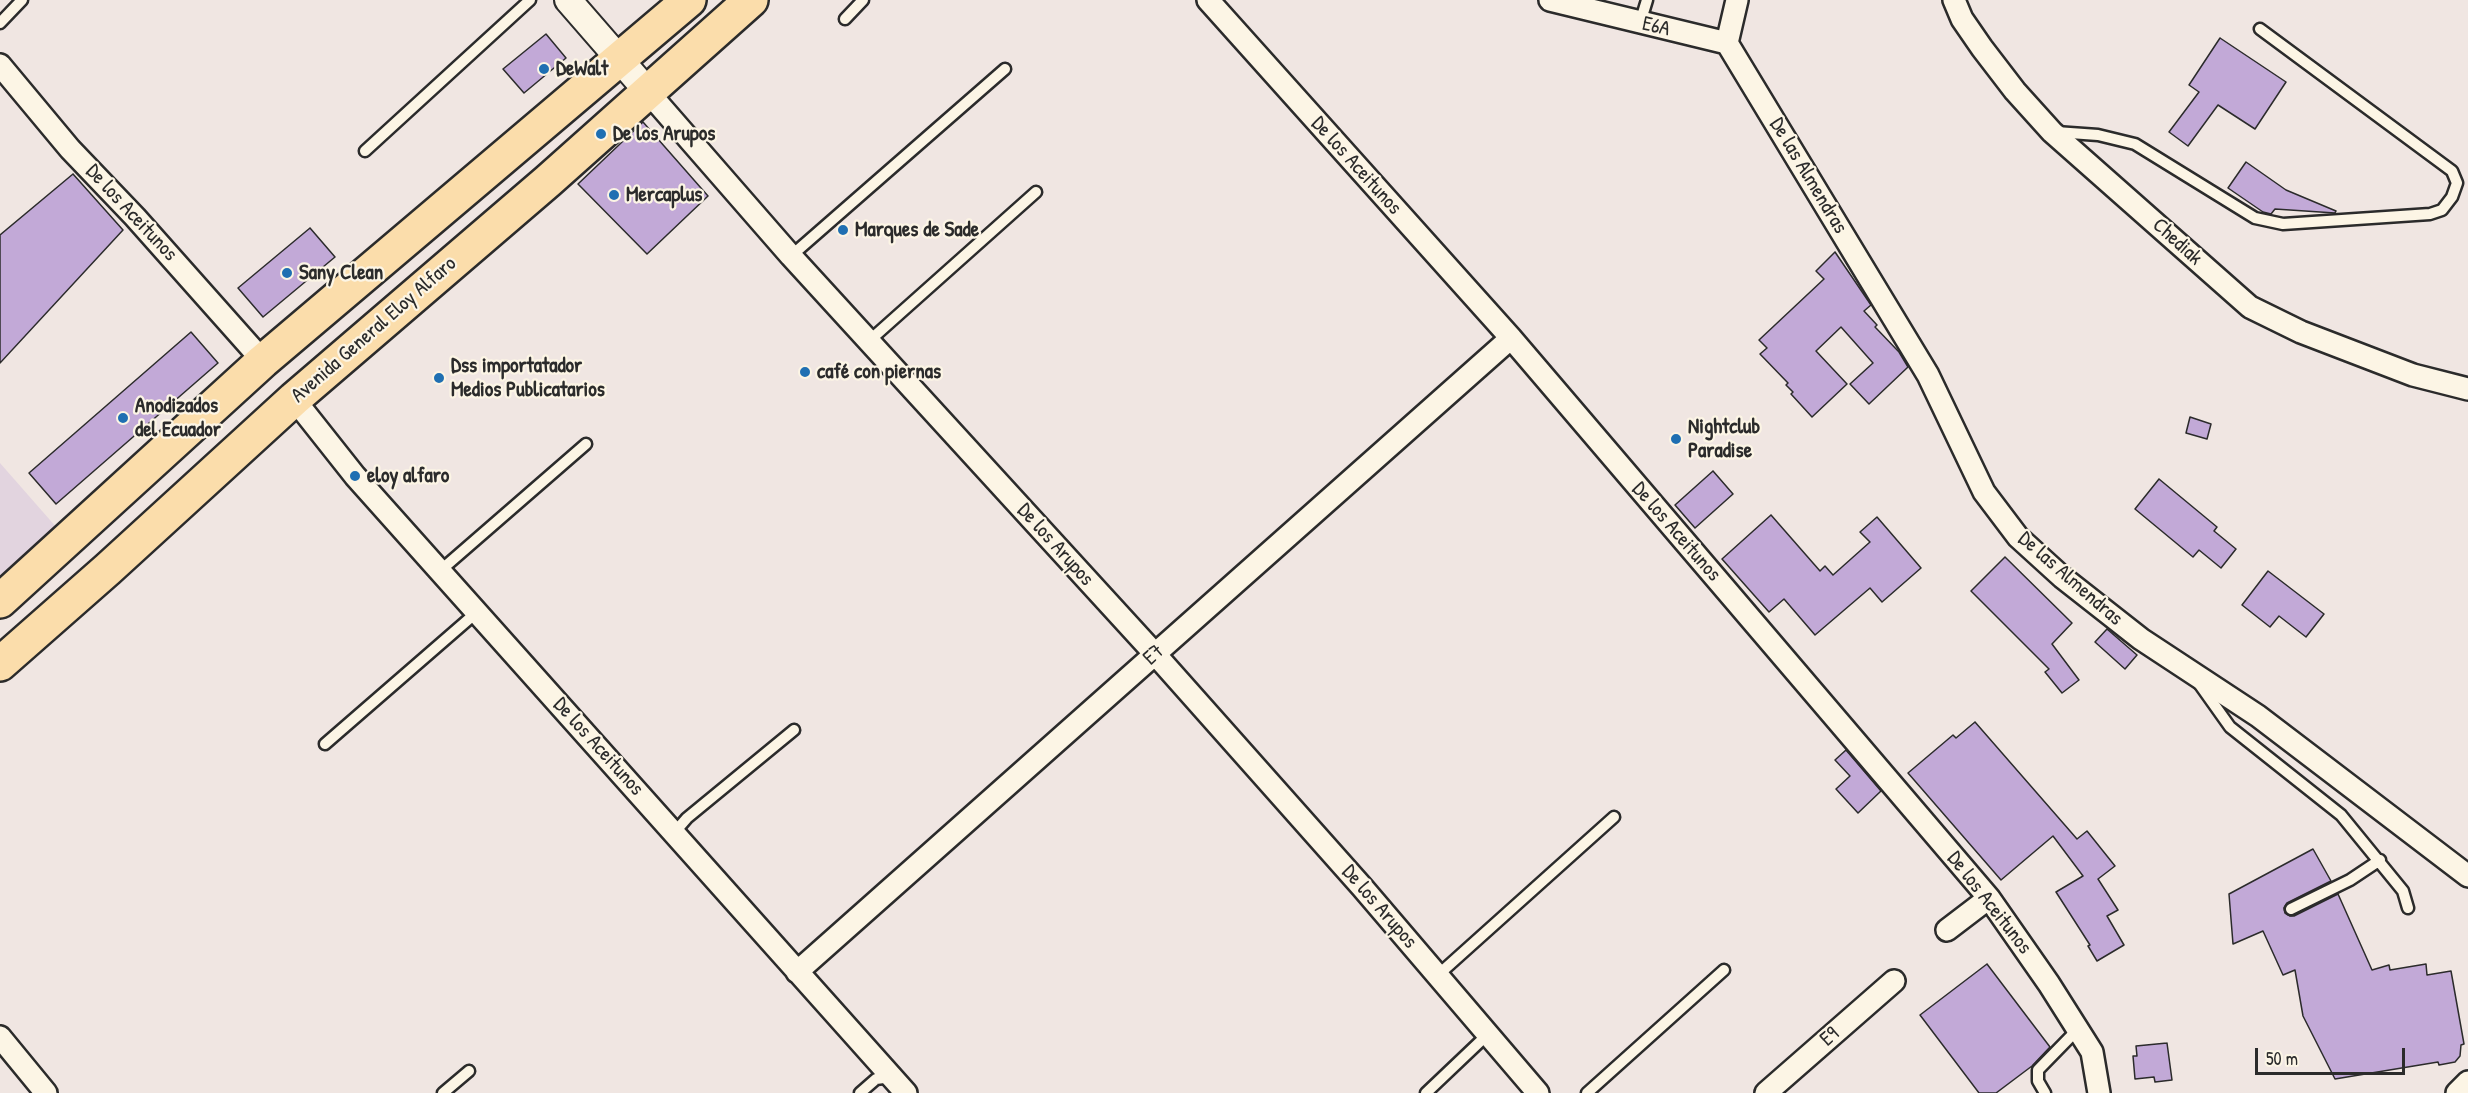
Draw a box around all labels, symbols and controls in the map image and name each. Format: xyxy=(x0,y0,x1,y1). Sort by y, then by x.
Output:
street label: E6A xyxy=(1640,12,1672,42)
place label: DeWalt xyxy=(556,56,608,82)
marker: DeWalt xyxy=(537,62,551,76)
street label: De los Aceitunos xyxy=(1305,112,1407,220)
street label: De las Almendras xyxy=(1764,114,1852,238)
place label: De los Arupos xyxy=(613,121,715,147)
marker: De los Arupos xyxy=(594,127,608,141)
street label: De los Aceitunos xyxy=(80,159,182,267)
place label: Mercaplus xyxy=(626,182,702,208)
marker: Mercaplus xyxy=(607,188,621,202)
street label: Chediak xyxy=(2147,213,2207,271)
place label: Marques de Sade xyxy=(855,217,979,243)
marker: Marques de Sade xyxy=(836,223,850,237)
street label: Avenida General Eloy Alfaro xyxy=(286,251,462,409)
place label: Sany Clean xyxy=(299,260,383,286)
marker: Sany Clean xyxy=(280,266,294,280)
place label: Dss importatador Medios Publicatarios xyxy=(451,353,605,403)
place label: café con piernas xyxy=(817,359,941,385)
marker: café con piernas xyxy=(798,365,812,379)
marker: Dss importatador Medios Publicatarios xyxy=(432,371,446,385)
place label: Anodizados del Ecuador xyxy=(135,393,221,443)
marker: Anodizados del Ecuador xyxy=(116,411,130,425)
place label: Nightclub Paradise xyxy=(1688,414,1760,464)
marker: Nightclub Paradise xyxy=(1669,432,1683,446)
place label: eloy alfaro xyxy=(367,463,449,489)
marker: eloy alfaro xyxy=(348,469,362,483)
street label: De los Aceitunos xyxy=(1626,477,1726,587)
street label: De los Arupos xyxy=(1011,499,1099,591)
street label: De las Almendras xyxy=(2013,527,2127,631)
street label: E7 xyxy=(1138,639,1170,671)
street label: De los Aceitunos xyxy=(547,693,649,801)
street label: De los Aceitunos xyxy=(1941,847,2037,959)
street label: De los Arupos xyxy=(1336,860,1422,954)
street label: E9 xyxy=(1815,1022,1845,1052)
scale bar xyxy=(2258,1036,2408,1074)
text: 50 m xyxy=(2266,1046,2298,1071)

